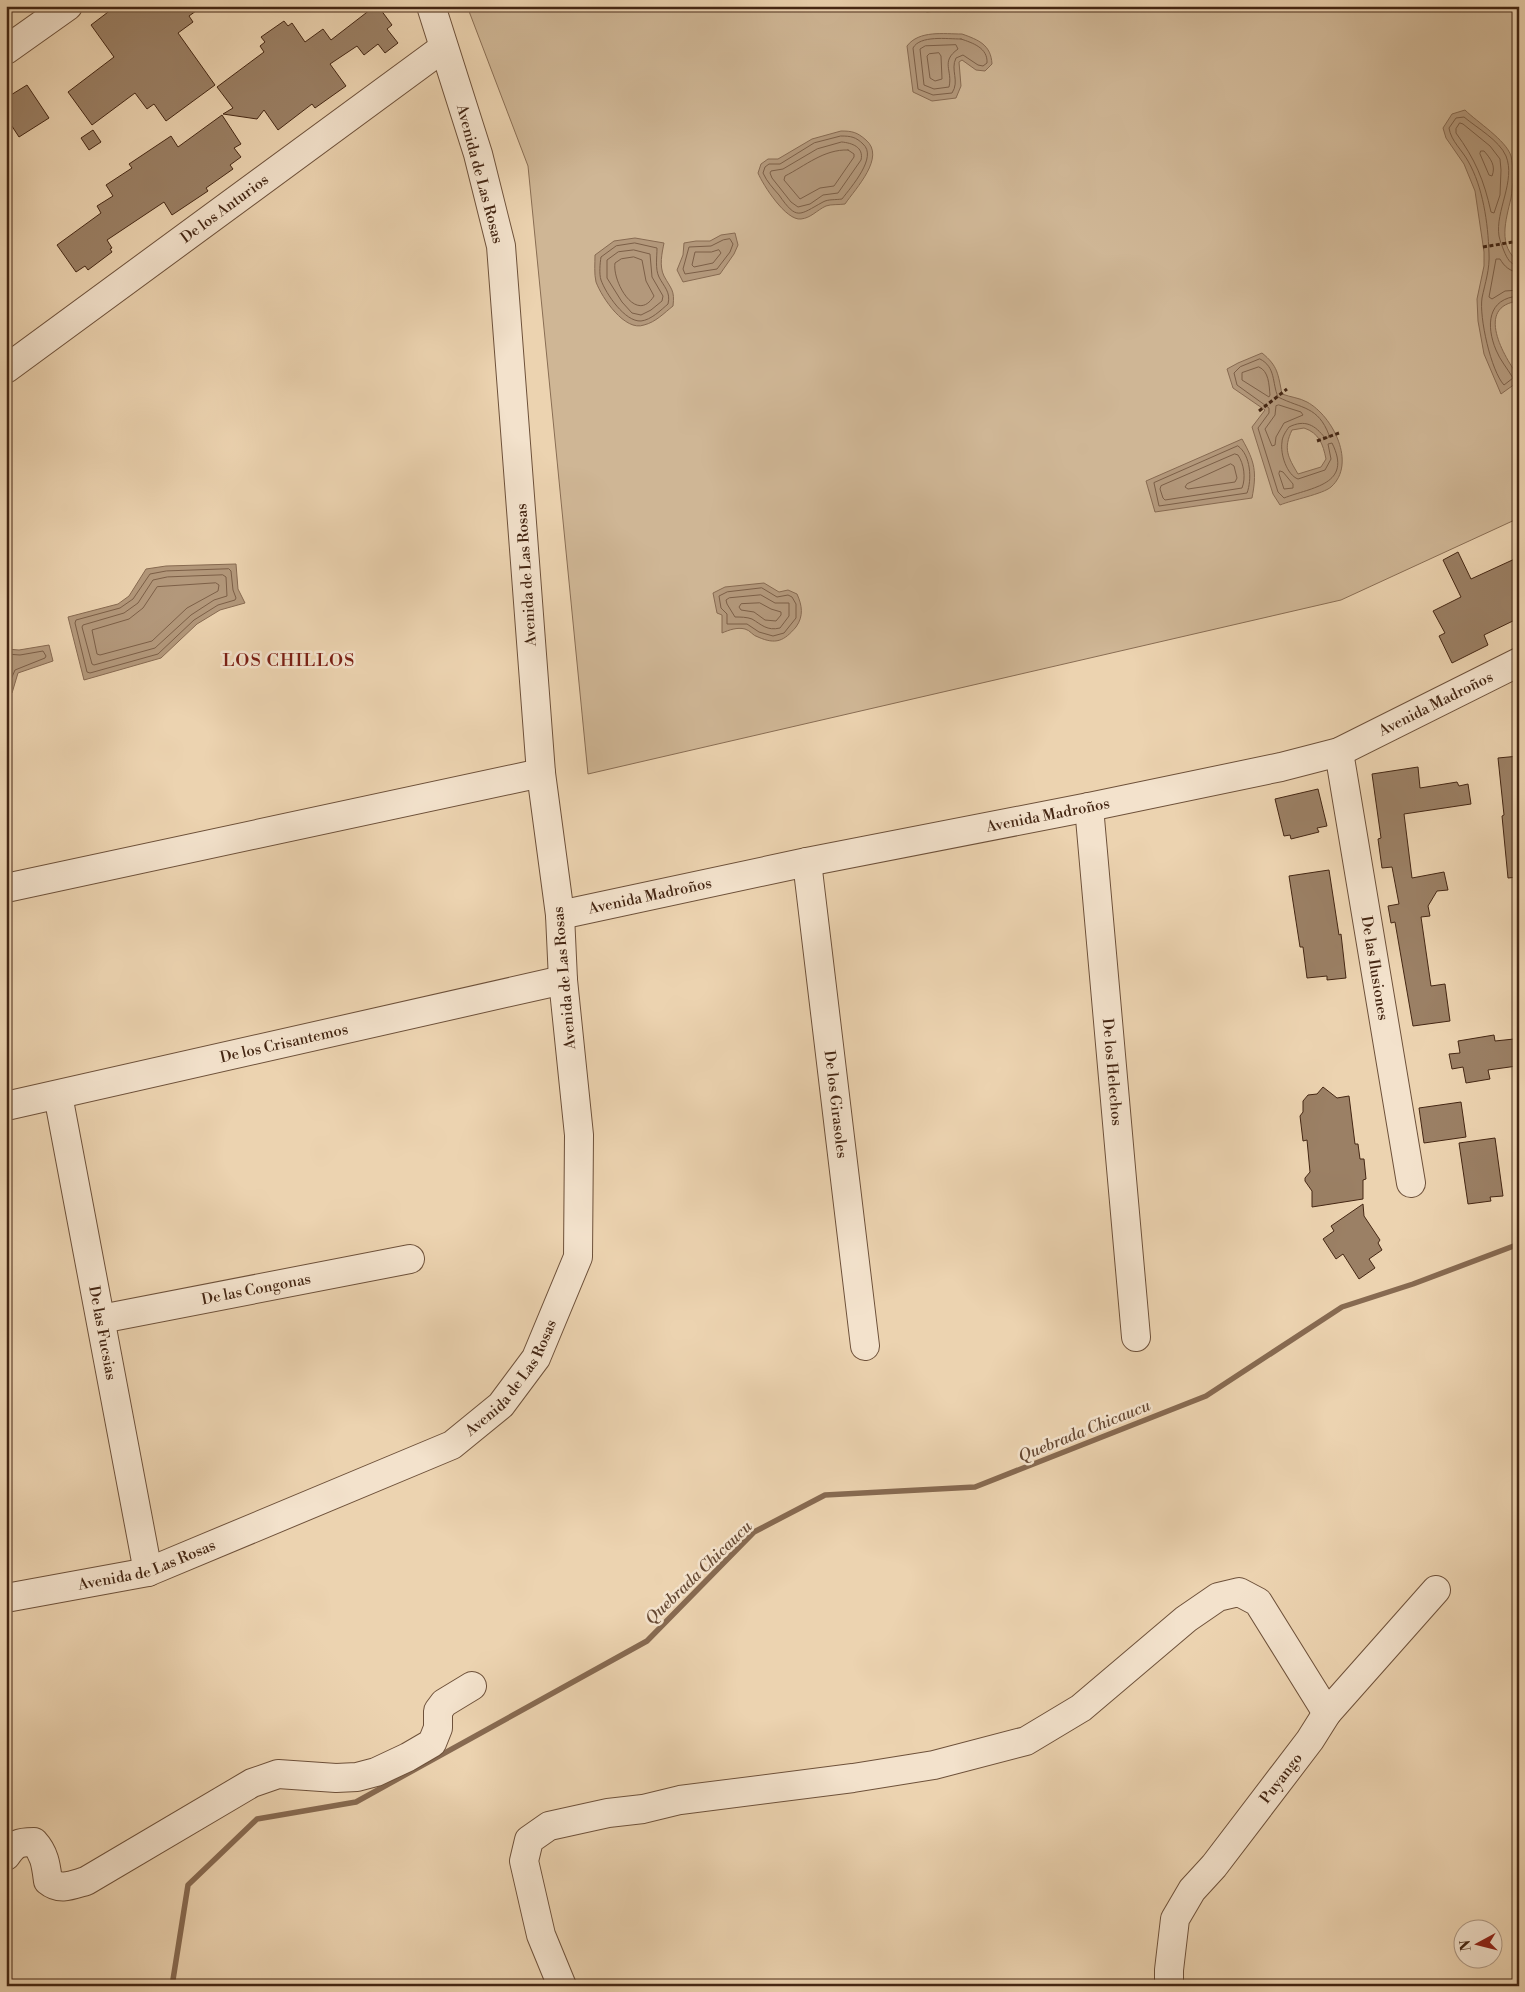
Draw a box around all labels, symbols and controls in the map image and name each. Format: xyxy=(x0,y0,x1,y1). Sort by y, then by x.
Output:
street label: Avenida de Las Rosas xyxy=(452,102,507,246)
street label: De los Anturios xyxy=(177,170,273,248)
street label: Avenida de Las Rosas xyxy=(512,503,541,648)
district label: LOS CHILLOS xyxy=(223,649,355,672)
street label: Avenida Madroños xyxy=(1375,668,1496,741)
street label: Avenida Madroños xyxy=(983,794,1111,837)
street label: Avenida Madroños xyxy=(586,874,713,919)
street label: Avenida de Las Rosas xyxy=(549,906,580,1051)
street label: De las Ilusiones xyxy=(1357,914,1393,1022)
street label: De los Helechos xyxy=(1098,1017,1126,1127)
street label: De los Crisantemos xyxy=(218,1020,350,1067)
street label: De los Girasoles xyxy=(820,1049,851,1159)
street label: De las Congonas xyxy=(200,1269,313,1309)
street label: De las Fucsias xyxy=(84,1284,121,1382)
street label: Avenida de Las Rosas xyxy=(461,1317,561,1441)
water label: Quebrada Chicaucu xyxy=(1015,1395,1154,1467)
water label: Quebrada Chicaucu xyxy=(641,1516,757,1629)
street label: Avenida de Las Rosas xyxy=(76,1536,219,1595)
street label: Puyango xyxy=(1256,1749,1307,1808)
north arrow xyxy=(1452,1920,1502,1970)
text: N xyxy=(1456,1939,1476,1952)

